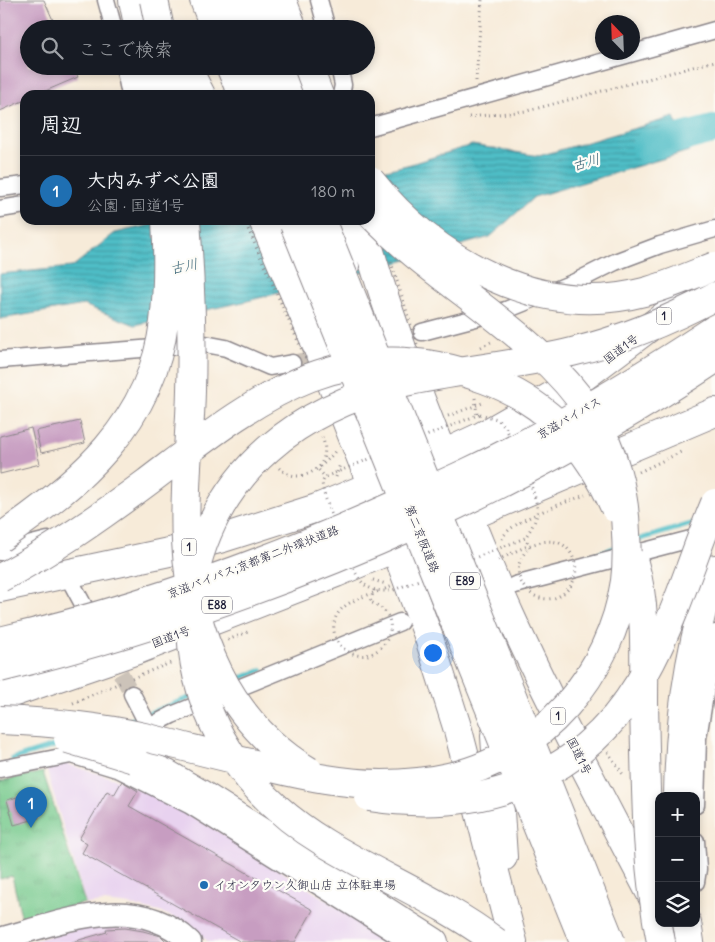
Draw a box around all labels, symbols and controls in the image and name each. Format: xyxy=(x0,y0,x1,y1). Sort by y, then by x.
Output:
north arrow xyxy=(595,15,640,60)
search box xyxy=(20,20,375,75)
icon: search xyxy=(38,34,66,62)
text: ここで検索 xyxy=(78,37,173,61)
text: 周辺 xyxy=(40,111,82,138)
water label: 古川 xyxy=(570,150,602,174)
text: 大内みずべ公園 xyxy=(87,168,219,192)
text: 1 xyxy=(53,181,59,201)
text: 180 m xyxy=(311,181,355,201)
text: 公園 · 国道1号 xyxy=(87,195,185,215)
water label: 古川 xyxy=(168,254,200,278)
road number: 1 xyxy=(656,308,672,324)
street label: 国道1号 xyxy=(600,330,641,367)
street label: 京滋バイパス xyxy=(534,393,604,442)
street label: 第二京阪道路 xyxy=(402,503,443,575)
street label: 京滋バイパス;京都第二外環状道路 xyxy=(165,522,341,601)
road number: 1 xyxy=(182,538,196,556)
road number: E89 xyxy=(450,572,480,590)
road number: E88 xyxy=(202,596,232,614)
street label: 国道1号 xyxy=(149,622,193,651)
your location xyxy=(420,640,446,666)
road number: 1 xyxy=(550,708,566,724)
street label: 国道1号 xyxy=(564,734,595,777)
pin: 1 xyxy=(15,787,47,828)
map controls xyxy=(655,792,700,927)
button: + xyxy=(655,792,700,837)
button: − xyxy=(655,837,700,882)
place label: イオンタウン久御山店 立体駐車場 xyxy=(214,877,396,892)
marker: イオンタウン久御山店 立体駐車場 xyxy=(198,879,210,891)
button: layers xyxy=(655,882,700,927)

